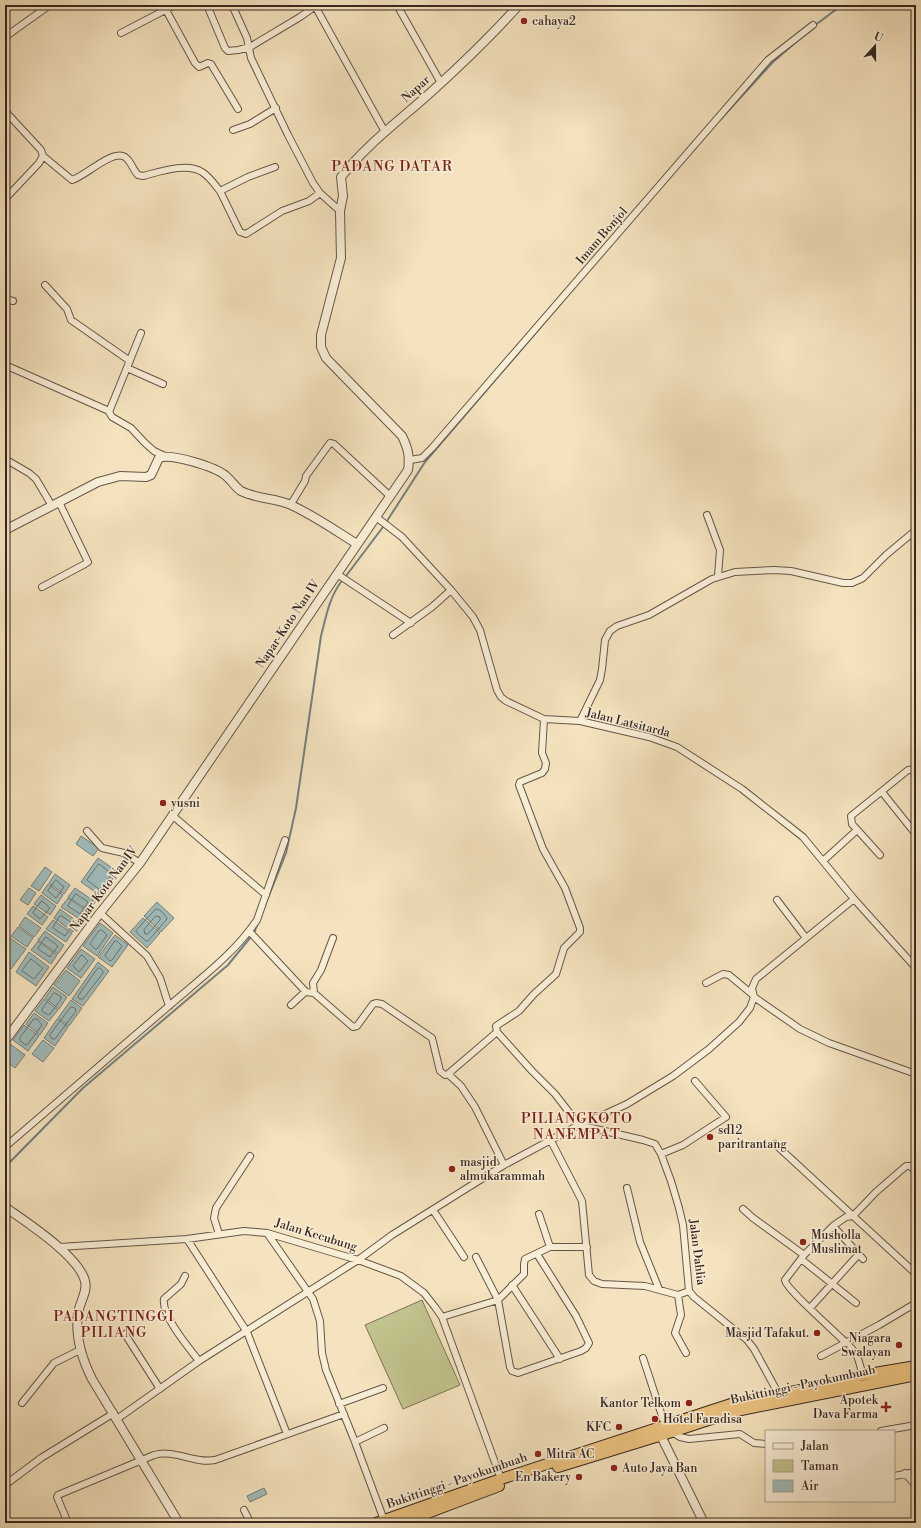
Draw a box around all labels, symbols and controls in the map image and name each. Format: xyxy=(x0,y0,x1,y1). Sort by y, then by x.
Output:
place label: cahaya2 xyxy=(532,14,576,29)
marker: cahaya2 xyxy=(519,16,529,26)
north arrow xyxy=(855,26,895,66)
text: U xyxy=(872,30,885,46)
street label: Napar xyxy=(399,72,433,106)
district label: PADANG DATAR xyxy=(331,158,453,176)
street label: Imam Bonjol xyxy=(573,204,631,268)
street label: Napar-Koto Nan IV xyxy=(253,577,323,671)
street label: Jalan Latsitarda xyxy=(583,705,673,741)
place label: yusni xyxy=(170,796,200,811)
marker: yusni xyxy=(158,798,168,808)
street label: Napar-Koto Nan IV xyxy=(67,843,141,935)
district label: PILIANGKOTO NANEMPAT xyxy=(521,1110,633,1144)
place label: sd12 paritrantang xyxy=(718,1123,788,1152)
marker: sd12 paritrantang xyxy=(705,1132,715,1142)
place label: masjid almukarammah xyxy=(460,1155,545,1184)
marker: masjid almukarammah xyxy=(447,1164,457,1174)
street label: Jalan Kecubung xyxy=(272,1215,360,1255)
street label: Jalan Dahlia xyxy=(685,1217,709,1287)
place label: Musholla Muslimat xyxy=(811,1228,863,1257)
marker: Musholla Muslimat xyxy=(798,1237,808,1247)
district label: PADANGTINGGI PILIANG xyxy=(53,1308,175,1342)
place label: Masjid Tafakut. xyxy=(725,1326,809,1341)
marker: Masjid Tafakut. xyxy=(812,1328,822,1338)
place label: Niagara Swalayan xyxy=(841,1331,892,1360)
marker: Niagara Swalayan xyxy=(894,1340,904,1350)
street label: Bukittinggi - Payokumbuah xyxy=(728,1362,877,1408)
place label: Apotek Dava Farma xyxy=(813,1393,879,1422)
place label: Kantor Telkom xyxy=(600,1396,681,1411)
marker: Kantor Telkom xyxy=(684,1398,694,1408)
marker: Apotek Dava Farma xyxy=(881,1402,891,1412)
place label: Hotel Faradisa xyxy=(663,1412,743,1427)
marker: Hotel Faradisa xyxy=(650,1414,660,1424)
place label: KFC xyxy=(586,1420,611,1435)
marker: KFC xyxy=(614,1422,624,1432)
legend xyxy=(765,1430,895,1502)
text: Jalan xyxy=(800,1439,829,1454)
place label: Mitra AC xyxy=(546,1447,594,1462)
marker: Mitra AC xyxy=(533,1449,543,1459)
street label: Bukittinggi - Payokumbuah xyxy=(384,1450,529,1512)
text: Taman xyxy=(801,1459,839,1474)
place label: Auto Jaya Ban xyxy=(621,1461,697,1476)
marker: Auto Jaya Ban xyxy=(609,1463,619,1473)
place label: En Bakery xyxy=(515,1470,571,1485)
marker: En Bakery xyxy=(574,1472,584,1482)
text: Air xyxy=(800,1479,818,1494)

